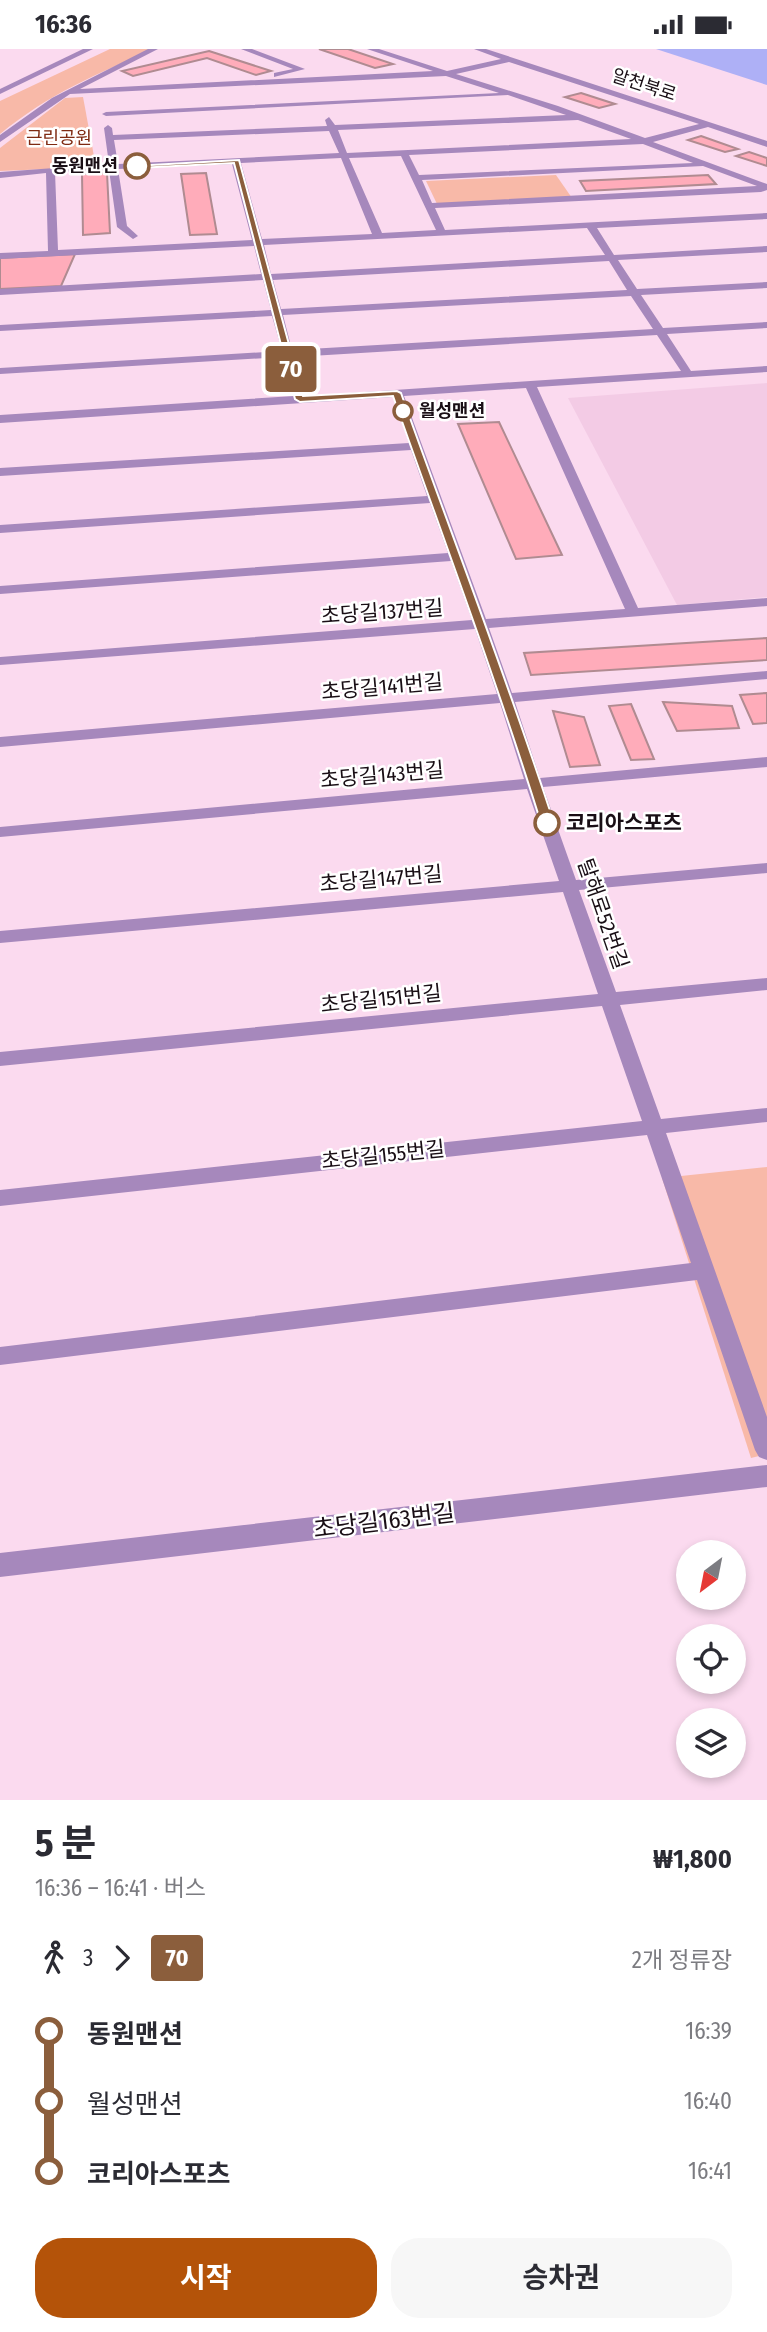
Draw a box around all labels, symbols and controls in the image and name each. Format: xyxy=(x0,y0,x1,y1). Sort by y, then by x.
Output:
text: 16:36 xyxy=(35,9,92,40)
street label: 알천북로 xyxy=(609,64,679,106)
park label: 근린공원 xyxy=(26,127,92,149)
marker: 동원맨션 xyxy=(124,153,150,179)
place label: 동원맨션 xyxy=(52,155,118,177)
line badge: 70 xyxy=(260,346,322,392)
text: 70 xyxy=(279,355,303,383)
place label: 월성맨션 xyxy=(419,400,485,422)
marker: 월성맨션 xyxy=(393,401,413,421)
street label: 초당길137번길 xyxy=(320,595,444,629)
street label: 초당길141번길 xyxy=(320,669,444,705)
street label: 초당길143번길 xyxy=(319,757,445,793)
marker: 코리아스포츠 xyxy=(534,810,560,836)
place label: 코리아스포츠 xyxy=(566,810,682,836)
street label: 탈해로52번길 xyxy=(572,855,634,973)
street label: 초당길147번길 xyxy=(319,861,443,897)
street label: 초당길151번길 xyxy=(319,980,443,1018)
street label: 초당길155번길 xyxy=(320,1136,446,1174)
street label: 초당길163번길 xyxy=(312,1498,456,1544)
north arrow xyxy=(676,1540,746,1610)
map controls xyxy=(676,1540,746,1778)
button: locate xyxy=(676,1624,746,1694)
button: layers xyxy=(676,1708,746,1778)
text: 5 분 xyxy=(35,1820,97,1866)
text: ₩1,800 xyxy=(653,1844,732,1875)
text: 16:36 – 16:41 · 버스 xyxy=(35,1874,206,1902)
icon: walk xyxy=(35,1939,73,1977)
icon: forward xyxy=(103,1939,141,1977)
text: 3 xyxy=(83,1944,93,1972)
text: 70 xyxy=(165,1944,189,1972)
text: 2개 정류장 xyxy=(632,1946,732,1974)
text: 16:39 xyxy=(685,2017,732,2045)
text: 동원맨션 xyxy=(87,2019,183,2050)
text: 16:40 xyxy=(684,2087,732,2115)
text: 월성맨션 xyxy=(87,2089,183,2120)
text: 16:41 xyxy=(688,2157,732,2185)
text: 코리아스포츠 xyxy=(87,2159,231,2190)
button: 시작 xyxy=(35,2238,377,2318)
button: 승차권 xyxy=(391,2238,732,2318)

